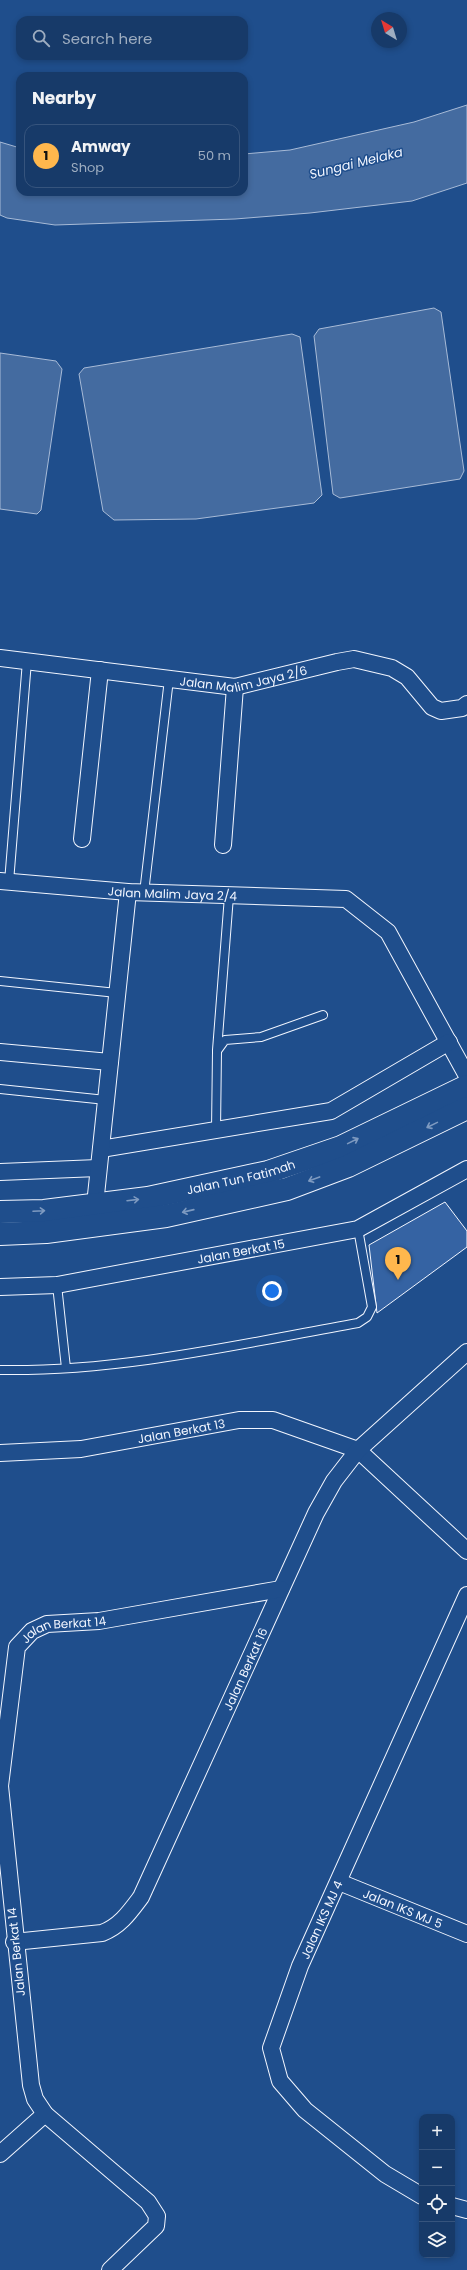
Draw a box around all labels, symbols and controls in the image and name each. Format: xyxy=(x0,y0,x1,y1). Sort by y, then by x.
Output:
north arrow xyxy=(371,12,407,48)
search box xyxy=(16,16,248,60)
icon: search xyxy=(30,27,52,49)
text: Search here xyxy=(62,28,152,49)
text: Nearby xyxy=(32,86,96,110)
text: Amway xyxy=(71,136,131,157)
water label: Sungai Melaka xyxy=(307,142,405,184)
text: 1 xyxy=(44,146,48,165)
text: 50 m xyxy=(198,146,231,165)
text: Shop xyxy=(71,158,104,177)
street label: Jalan Malim Jaya 2/6 xyxy=(179,661,309,695)
street label: Jalan Malim Jaya 2/4 xyxy=(107,882,238,904)
one-way arrow xyxy=(426,1122,438,1129)
one-way arrow xyxy=(347,1137,359,1144)
street label: Jalan Tun Fatimah xyxy=(185,1155,297,1198)
one-way arrow xyxy=(308,1175,320,1183)
one-way arrow xyxy=(126,1196,139,1203)
one-way arrow xyxy=(32,1207,45,1215)
one-way arrow xyxy=(182,1208,195,1216)
street label: Jalan Berkat 15 xyxy=(195,1234,286,1267)
pin: 1 xyxy=(385,1247,411,1280)
your location xyxy=(262,1281,282,1301)
street label: Jalan Berkat 13 xyxy=(136,1414,226,1447)
street label: Jalan Berkat 14 xyxy=(17,1611,108,1647)
street label: Jalan Berkat 16 xyxy=(219,1625,271,1713)
street label: Jalan IKS MJ 4 xyxy=(296,1877,346,1961)
street label: Jalan IKS MJ 5 xyxy=(361,1884,445,1932)
street label: Jalan Berkat 14 xyxy=(3,1906,29,1997)
map controls xyxy=(419,2114,455,2258)
button: + xyxy=(419,2114,455,2150)
button: − xyxy=(419,2150,455,2186)
button: locate xyxy=(419,2186,455,2222)
button: layers xyxy=(419,2222,455,2258)

